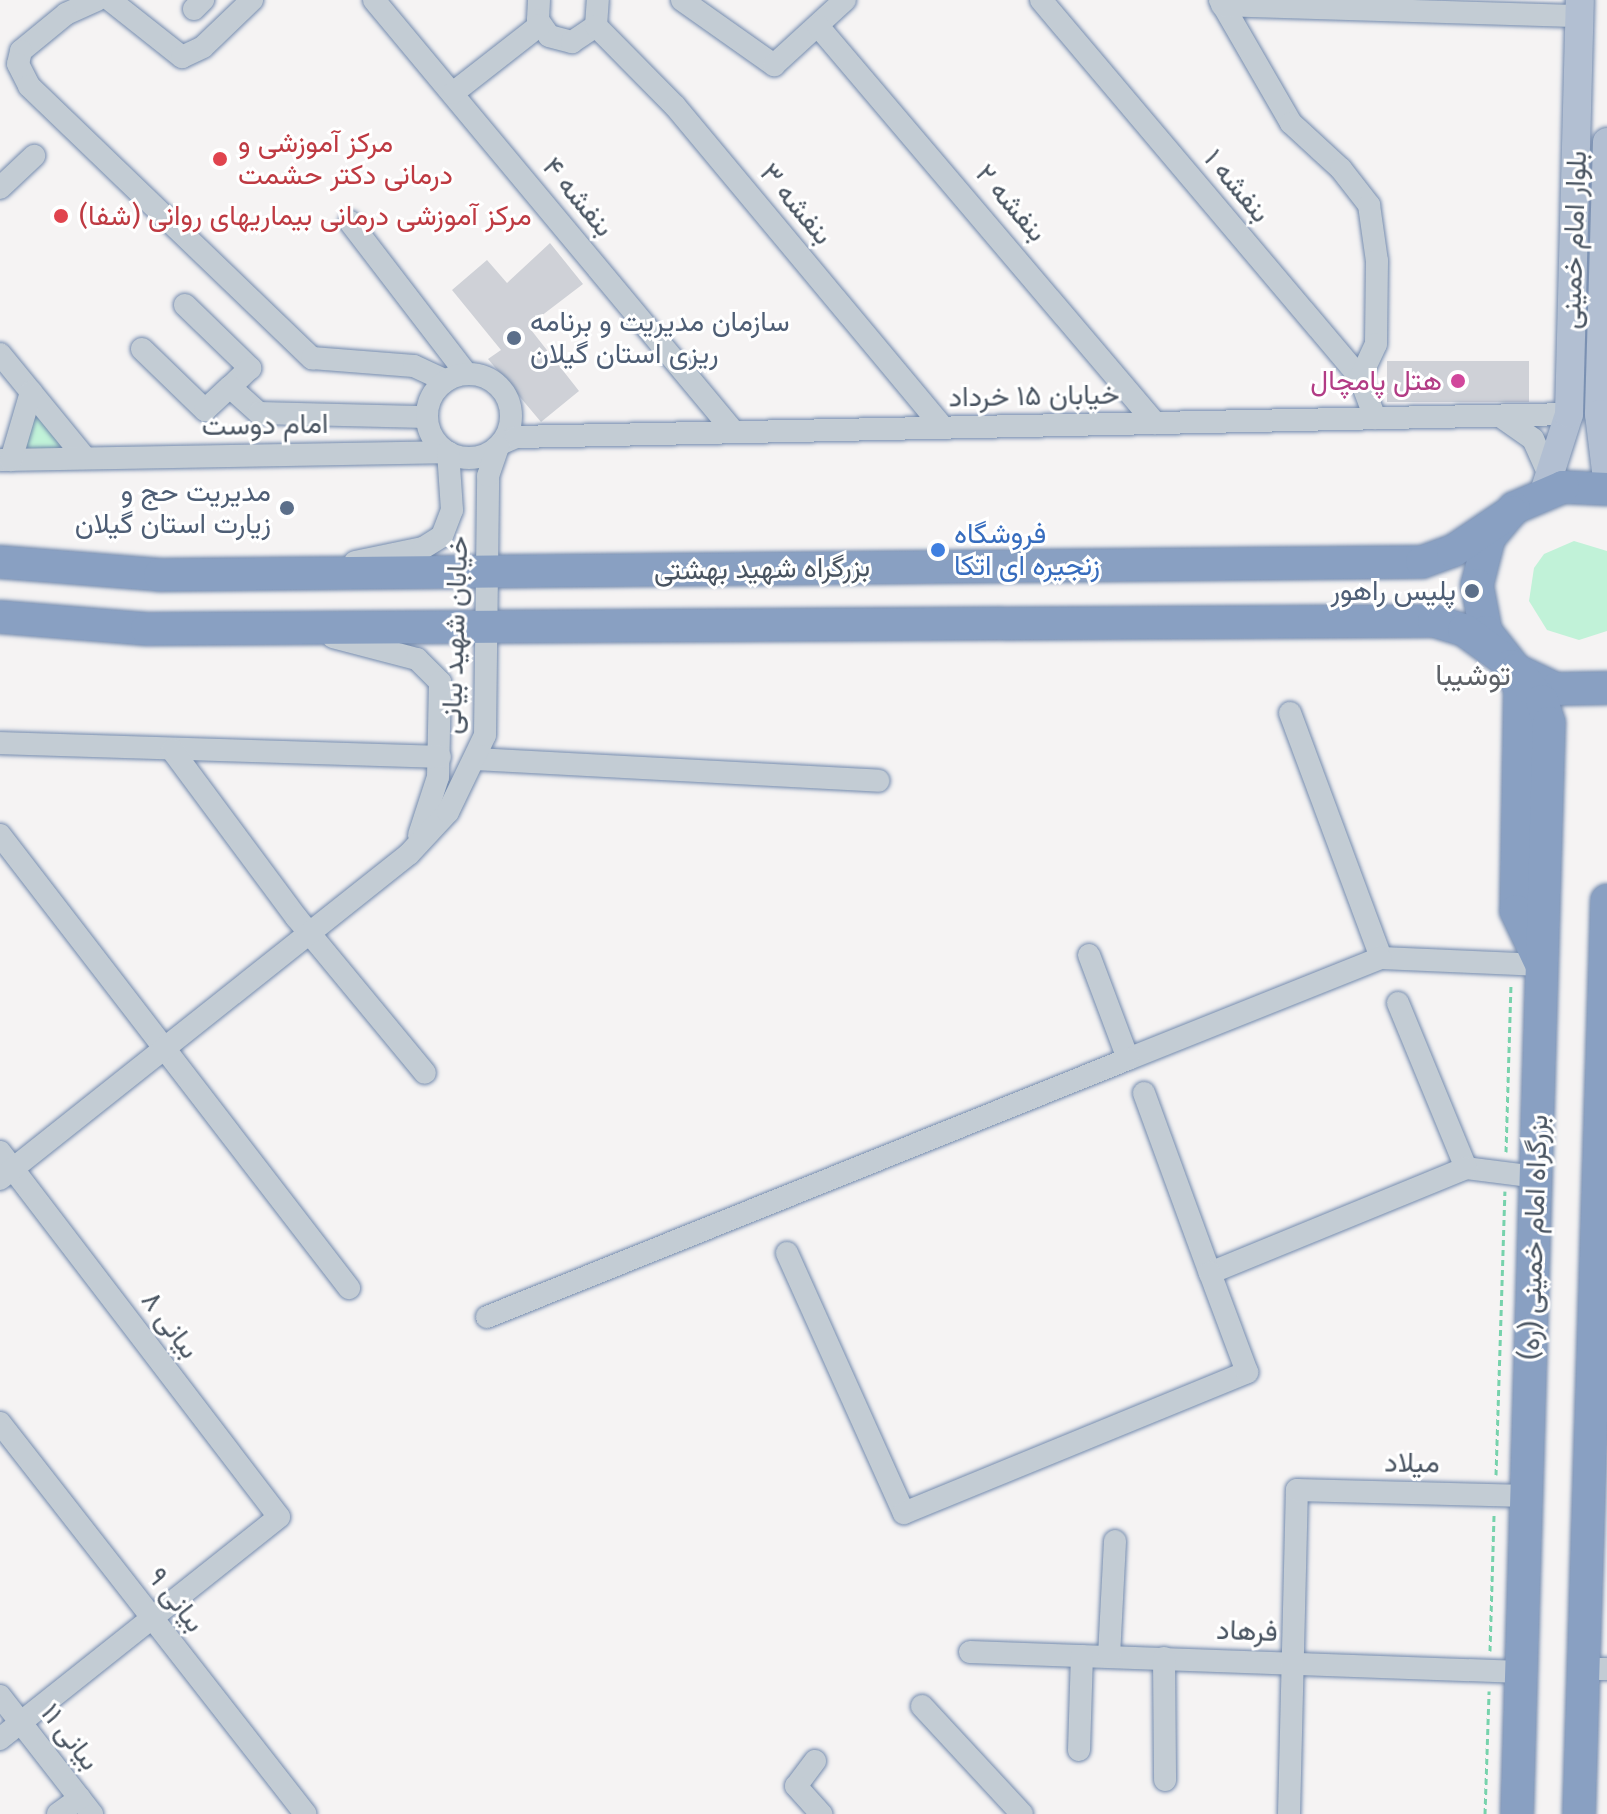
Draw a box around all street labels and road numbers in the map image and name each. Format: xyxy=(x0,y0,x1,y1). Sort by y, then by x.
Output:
street label: بنفشه ۱ xyxy=(1197,143,1277,229)
street label: بلوار امام خمینی xyxy=(1554,150,1594,330)
street label: بنفشه ۴ xyxy=(535,151,621,243)
street label: بنفشه ۳ xyxy=(752,157,840,251)
street label: بنفشه ۲ xyxy=(968,157,1054,249)
street label: خیابان ۱۵ خرداد xyxy=(948,378,1120,414)
street label: امام دوست xyxy=(201,407,329,443)
street label: خیابان شهید بیانی xyxy=(435,535,475,735)
street label: بزرگراه شهید بهشتی xyxy=(653,550,871,588)
street label: بزرگراه امام خمینی (ره) xyxy=(1513,1114,1555,1360)
street label: بیانی ۸ xyxy=(134,1285,206,1365)
street label: میلاد xyxy=(1384,1446,1440,1480)
street label: بیانی ۹ xyxy=(140,1561,212,1639)
street label: فرهاد xyxy=(1216,1613,1278,1649)
street label: بیانی ۱۱ xyxy=(34,1697,106,1777)

